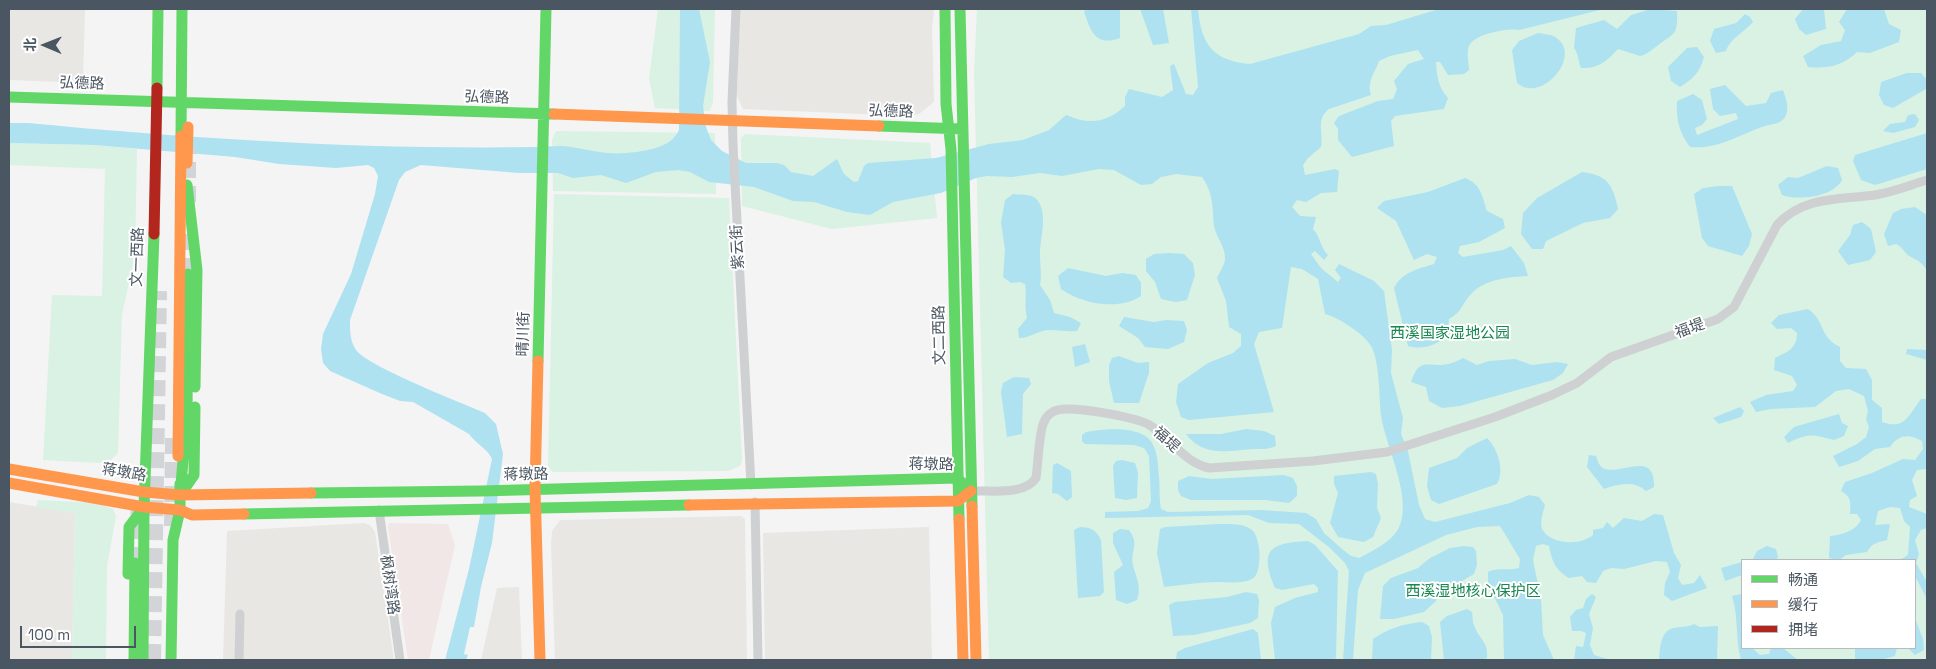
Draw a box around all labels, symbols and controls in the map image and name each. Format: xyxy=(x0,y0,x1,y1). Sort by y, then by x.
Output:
north arrow xyxy=(20,20,70,70)
text: 北 xyxy=(21,38,39,52)
street label: 弘德路 xyxy=(59,74,105,94)
street label: 弘德路 xyxy=(464,88,510,108)
street label: 弘德路 xyxy=(868,102,914,122)
street label: 紫云街 xyxy=(728,224,748,270)
street label: 文一西路 xyxy=(128,227,148,287)
street label: 文二西路 xyxy=(930,305,950,365)
street label: 晴川街 xyxy=(514,311,534,357)
street label: 福堤 xyxy=(1673,315,1707,343)
park label: 西溪国家湿地公园 xyxy=(1390,325,1510,343)
street label: 福堤 xyxy=(1149,423,1183,457)
street label: 蒋墩路 xyxy=(908,456,954,474)
street label: 蒋墩路 xyxy=(100,461,148,485)
street label: 蒋墩路 xyxy=(503,466,549,484)
street label: 枫树湾路 xyxy=(376,554,402,616)
legend xyxy=(1741,559,1916,649)
text: 畅通 xyxy=(1788,570,1818,589)
park label: 西溪湿地核心保护区 xyxy=(1406,583,1540,601)
text: 缓行 xyxy=(1788,595,1818,614)
scale bar xyxy=(22,616,139,648)
text: 拥堵 xyxy=(1788,620,1818,639)
text: 100 m xyxy=(28,625,70,644)

